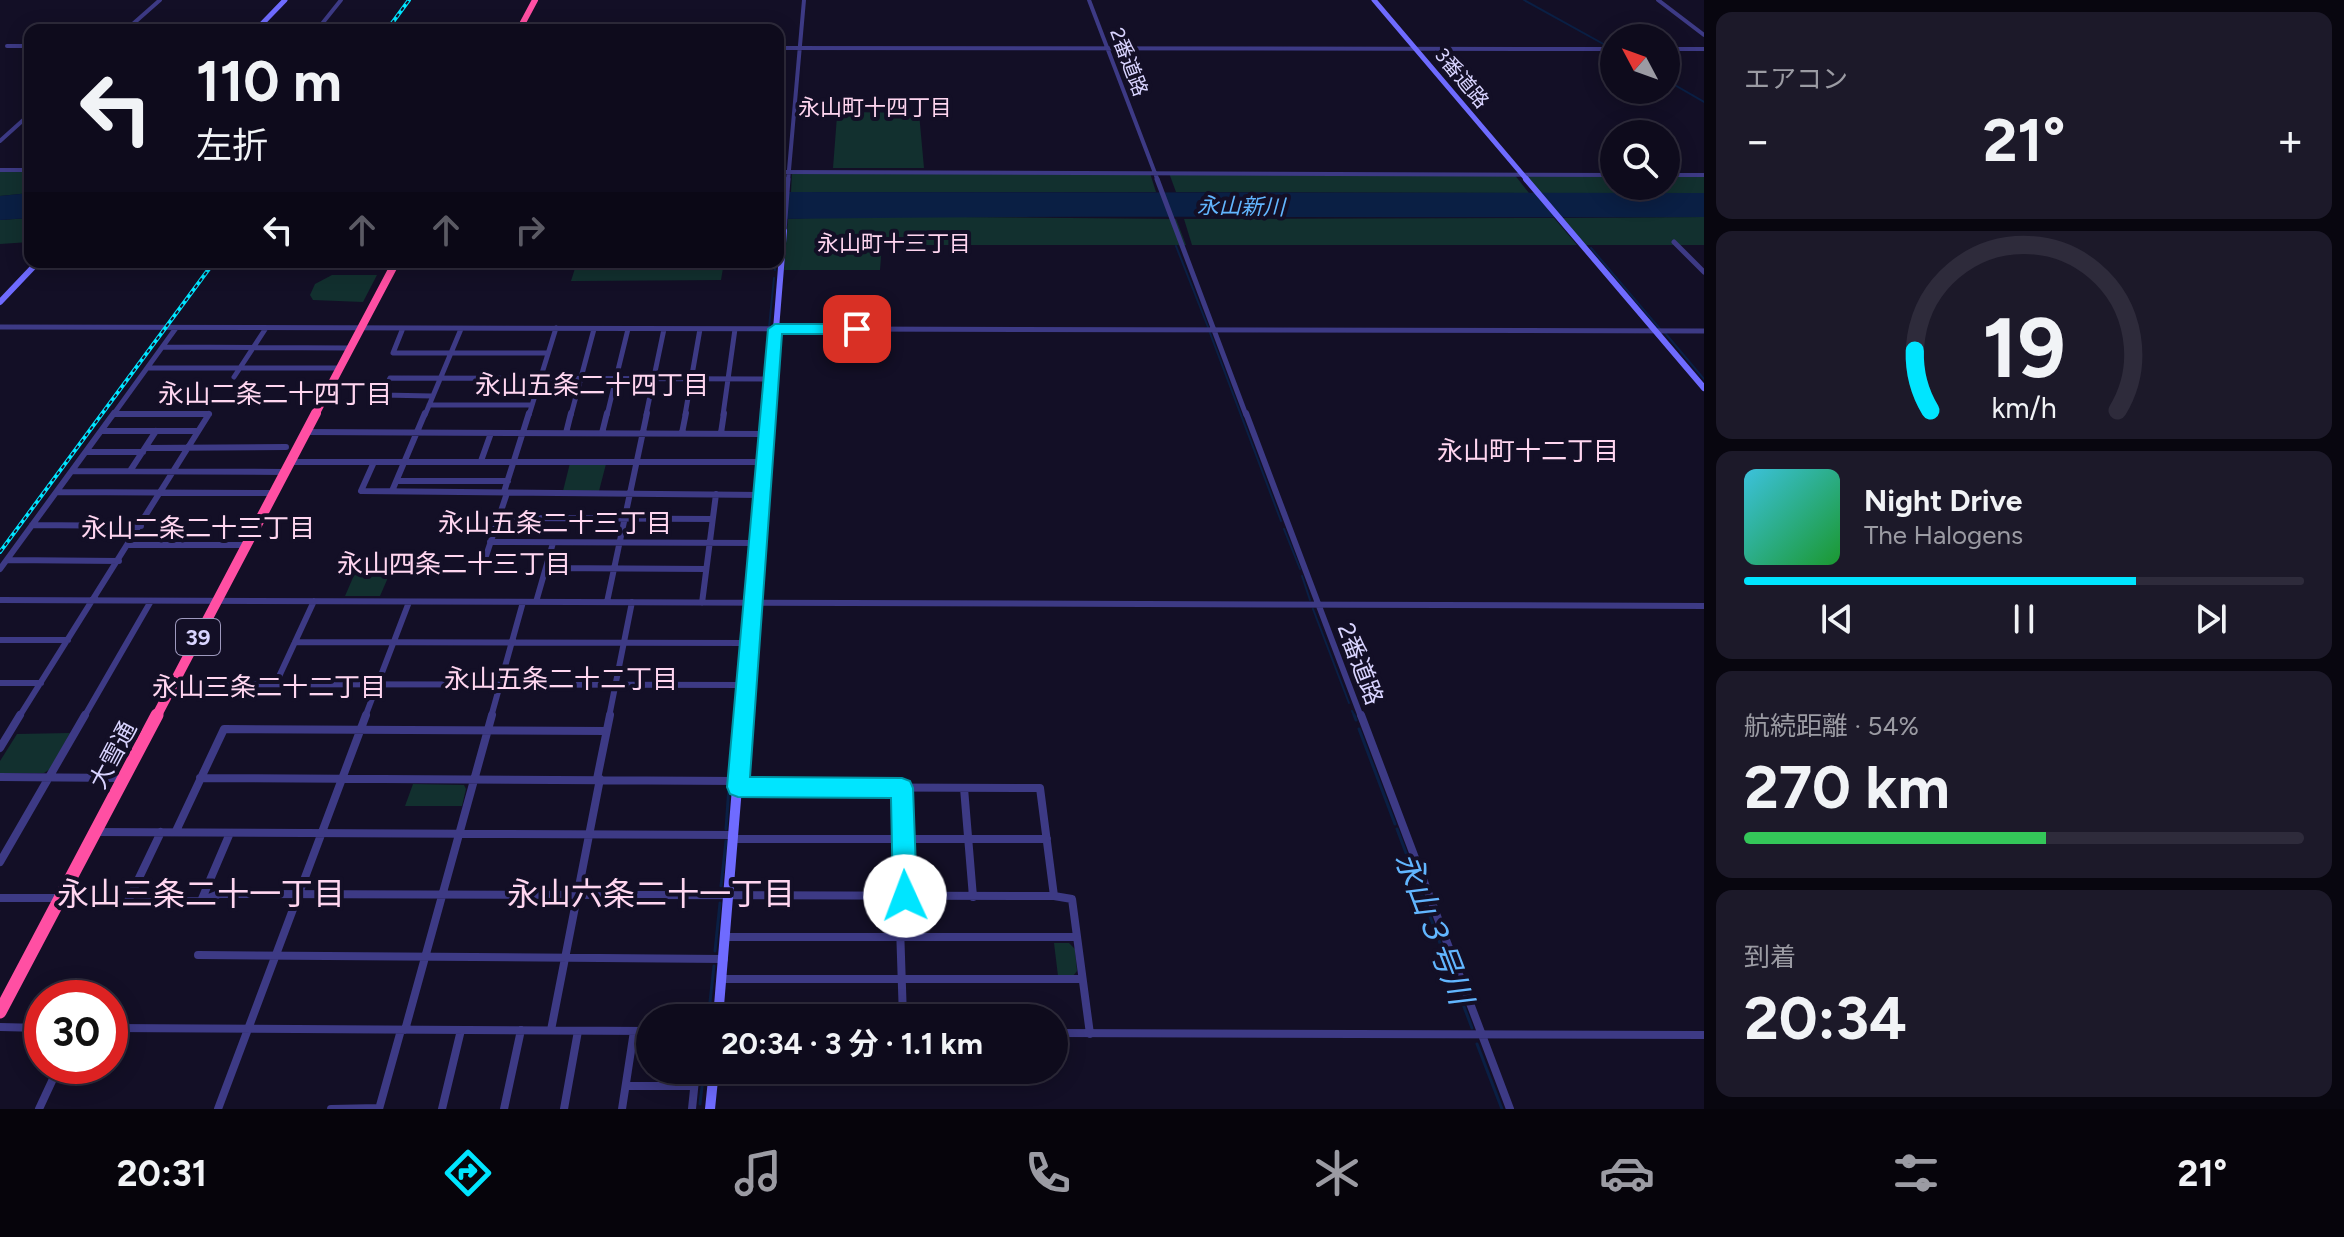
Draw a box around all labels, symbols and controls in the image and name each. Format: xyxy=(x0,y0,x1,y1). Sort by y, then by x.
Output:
street label: 2番道路 xyxy=(1105,24,1153,100)
north arrow xyxy=(1600,24,1680,104)
map controls xyxy=(1600,24,1680,200)
street label: 3番道路 xyxy=(1430,43,1494,113)
text: 110 m xyxy=(196,48,342,115)
icon: left xyxy=(64,56,168,160)
text: エアコン xyxy=(1744,63,1848,95)
district label: 永山町十四丁目 xyxy=(798,94,952,121)
text: 21° xyxy=(1983,104,2065,176)
text: − xyxy=(1744,114,1771,167)
text: + xyxy=(2277,114,2304,167)
button: search xyxy=(1600,120,1680,200)
text: 左折 xyxy=(196,124,268,167)
water label: 永山新川 xyxy=(1197,192,1287,221)
icon: left xyxy=(256,208,300,252)
icon: ahead xyxy=(340,208,384,252)
icon: ahead xyxy=(424,208,468,252)
icon: right xyxy=(508,208,552,252)
district label: 永山町十三丁目 xyxy=(817,230,971,257)
pin xyxy=(823,295,891,363)
text: 19 xyxy=(1982,298,2066,398)
icon: arrive xyxy=(835,307,879,351)
district label: 永山五条二十四丁目 xyxy=(475,369,709,401)
district label: 永山二条二十四丁目 xyxy=(158,378,392,410)
text: km/h xyxy=(1991,391,2057,425)
district label: 永山町十二丁目 xyxy=(1437,435,1619,467)
text: Night Drive xyxy=(1864,482,2022,519)
district label: 永山五条二十三丁目 xyxy=(438,507,672,539)
district label: 永山二条二十三丁目 xyxy=(81,512,315,544)
text: The Halogens xyxy=(1864,519,2023,551)
district label: 永山四条二十三丁目 xyxy=(337,548,571,580)
icon: previous xyxy=(1815,597,1859,641)
icon: pause xyxy=(2002,597,2046,641)
icon: next xyxy=(2189,597,2233,641)
road number: 39 xyxy=(176,619,220,655)
street label: 2番道路 xyxy=(1332,619,1389,709)
district label: 永山五条二十二丁目 xyxy=(444,663,678,695)
district label: 永山三条二十二丁目 xyxy=(152,671,386,703)
text: 航続距離 · 54% xyxy=(1744,710,1919,742)
street label: 大雪通 xyxy=(83,716,142,793)
text: 270 km xyxy=(1744,751,1950,823)
water label: 永山３号川 xyxy=(1388,846,1481,1012)
position arrow xyxy=(863,854,947,938)
district label: 永山三条二十一丁目 xyxy=(57,875,345,913)
district label: 永山六条二十一丁目 xyxy=(507,875,795,913)
text: 到着 xyxy=(1744,941,1796,973)
speed limit sign: 30 xyxy=(24,980,128,1084)
text: 20:34 xyxy=(1744,982,1907,1054)
text: 20:34 · 3 分 · 1.1 km xyxy=(721,1025,983,1062)
icon: directions xyxy=(440,1145,496,1201)
icon: music xyxy=(730,1145,786,1201)
icon: phone xyxy=(1020,1145,1076,1201)
icon: climate xyxy=(1309,1145,1365,1201)
icon: car xyxy=(1599,1145,1655,1201)
icon: filters xyxy=(1888,1145,1944,1201)
text: 20:31 xyxy=(117,1152,207,1195)
text: 21° xyxy=(2178,1152,2227,1195)

